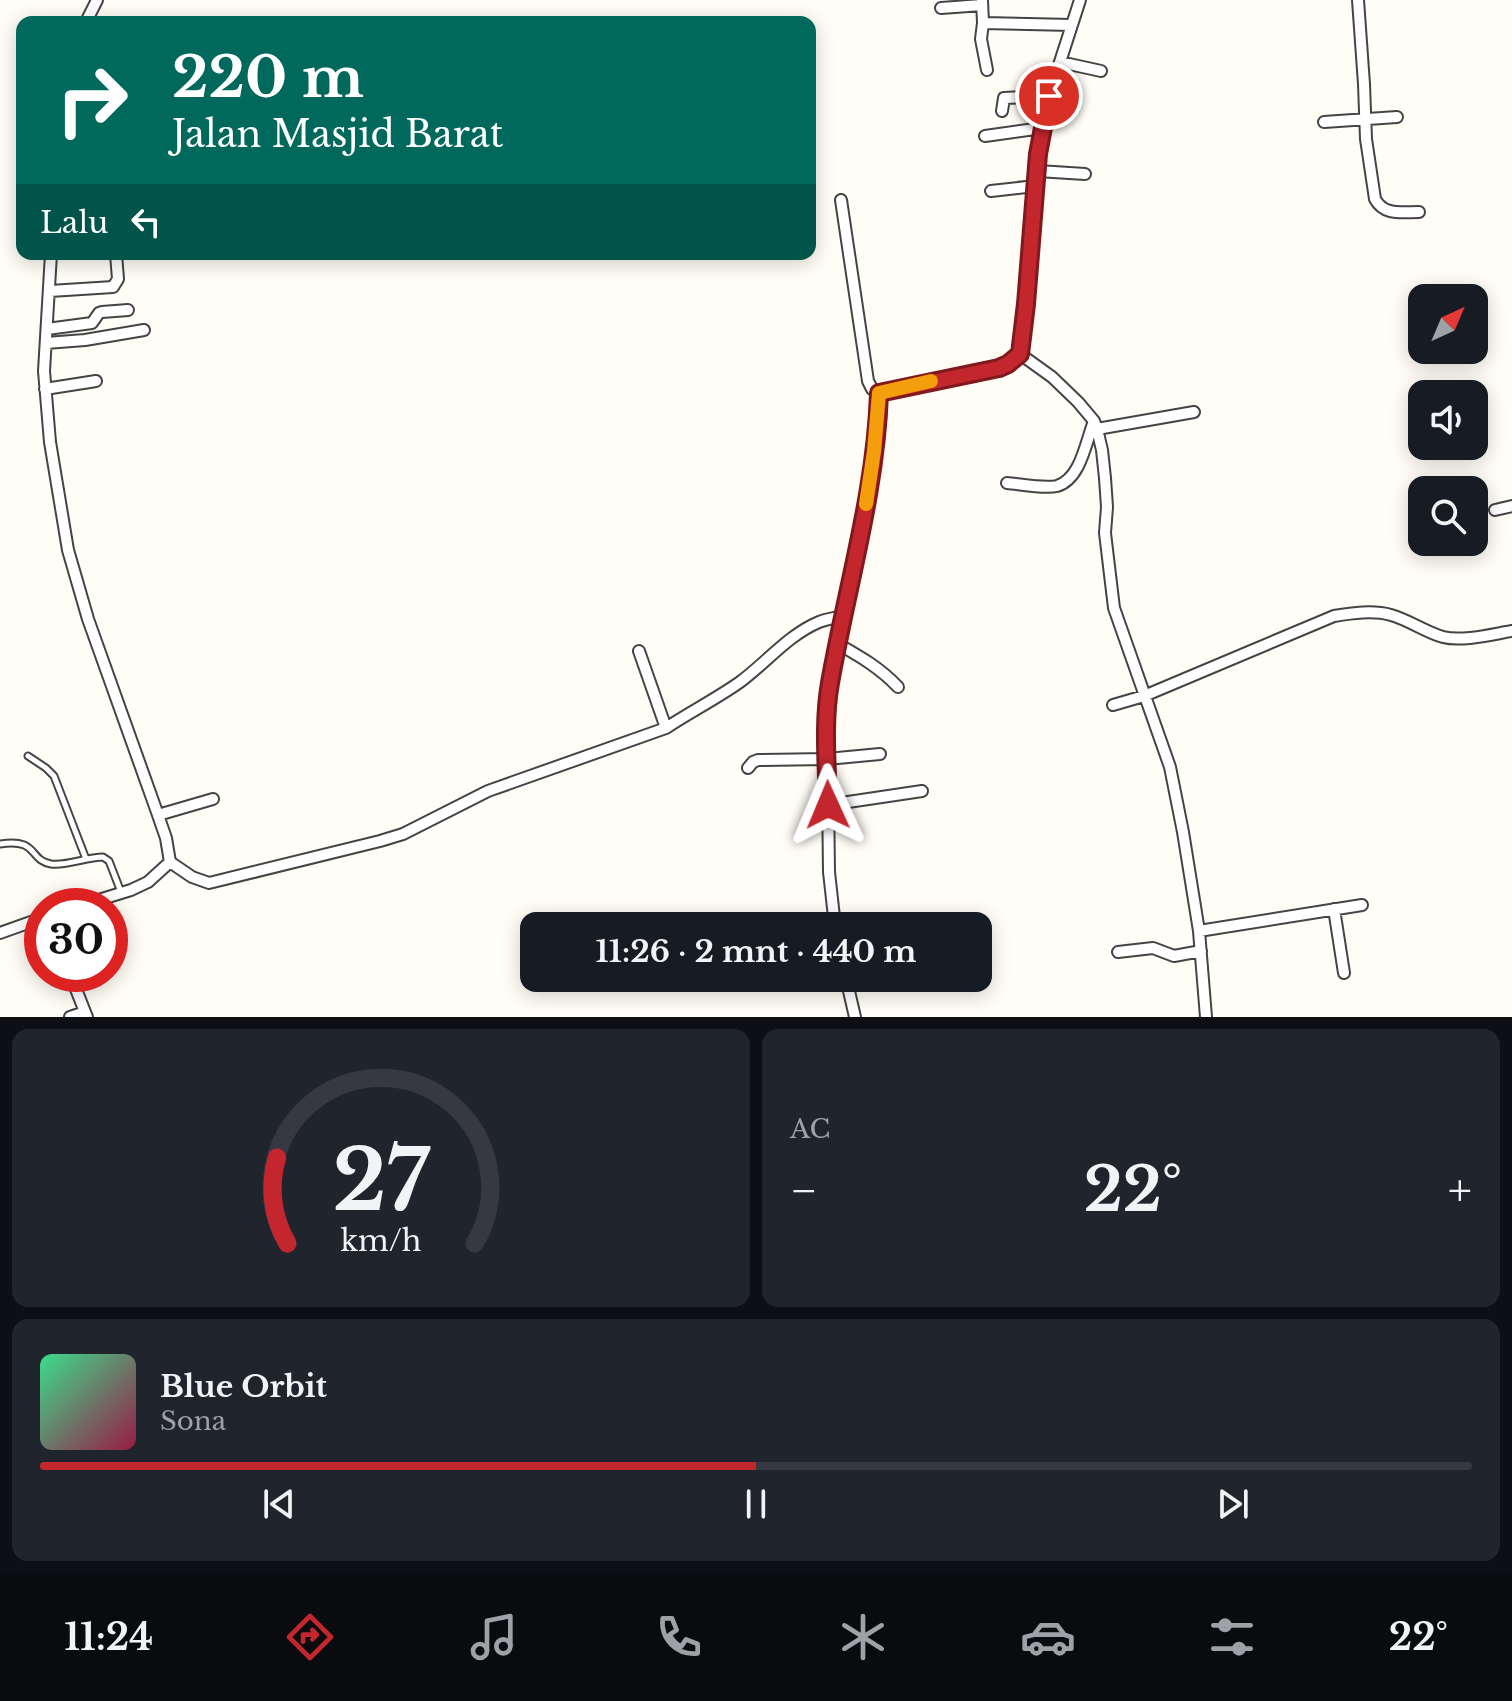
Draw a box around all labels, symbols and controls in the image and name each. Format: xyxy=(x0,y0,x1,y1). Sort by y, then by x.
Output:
text: 220 m xyxy=(172,43,364,112)
icon: right xyxy=(40,48,144,152)
pin xyxy=(1015,62,1083,130)
icon: arrive xyxy=(1027,74,1071,118)
text: Jalan Masjid Barat xyxy=(172,112,503,157)
icon: left xyxy=(124,200,168,244)
text: Lalu xyxy=(40,204,108,241)
north arrow xyxy=(1408,284,1488,364)
map controls xyxy=(1408,284,1488,556)
button: sound xyxy=(1408,380,1488,460)
button: search xyxy=(1408,476,1488,556)
position arrow xyxy=(786,763,870,847)
speed limit sign: 30 xyxy=(24,888,128,992)
text: 11:26 · 2 mnt · 440 m xyxy=(596,933,916,970)
text: AC xyxy=(790,1113,830,1145)
text: 27 xyxy=(332,1129,431,1232)
text: 22° xyxy=(1084,1153,1182,1227)
text: − xyxy=(790,1163,818,1218)
text: + xyxy=(1448,1163,1472,1218)
text: km/h xyxy=(340,1223,422,1259)
text: Blue Orbit xyxy=(160,1368,327,1405)
text: Sona xyxy=(160,1405,226,1437)
icon: previous xyxy=(257,1482,301,1526)
icon: pause xyxy=(734,1482,778,1526)
icon: next xyxy=(1211,1482,1255,1526)
icon: directions xyxy=(282,1609,338,1665)
icon: music xyxy=(466,1609,522,1665)
icon: phone xyxy=(651,1609,707,1665)
icon: climate xyxy=(835,1609,891,1665)
icon: car xyxy=(1020,1609,1076,1665)
icon: filters xyxy=(1204,1609,1260,1665)
text: 11:24 xyxy=(64,1615,153,1660)
text: 22° xyxy=(1389,1615,1448,1660)

